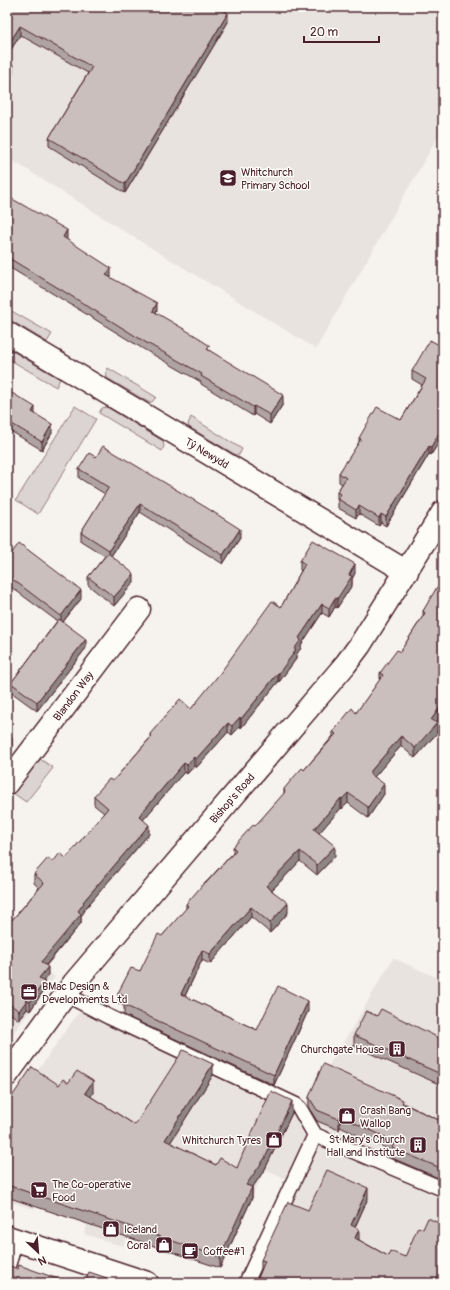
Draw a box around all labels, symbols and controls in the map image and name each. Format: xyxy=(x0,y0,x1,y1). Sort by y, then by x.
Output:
scale bar xyxy=(304,18,379,44)
text: 20 m xyxy=(310,25,339,40)
place label: Whitchurch Primary School xyxy=(241,166,310,192)
school or university icon: Whitchurch Primary School xyxy=(218,168,238,188)
street label: Tŷ Newydd xyxy=(182,435,231,472)
street label: Blandon Way xyxy=(51,669,96,724)
street label: Bishop's Road xyxy=(207,771,258,826)
place label: BMac Design & Developments Ltd xyxy=(42,980,127,1006)
office icon: BMac Design & Developments Ltd xyxy=(19,982,39,1002)
building icon: Churchgate House xyxy=(387,1039,407,1059)
place label: Churchgate House xyxy=(301,1043,385,1056)
place label: Crash Bang Wallop xyxy=(360,1104,412,1130)
shop icon: Crash Bang Wallop xyxy=(337,1106,357,1126)
shop icon: Whitchurch Tyres xyxy=(264,1130,284,1150)
place label: St Mary's Church Hall and Institute xyxy=(326,1133,406,1159)
place label: Whitchurch Tyres xyxy=(182,1134,261,1147)
building icon: St Mary's Church Hall and Institute xyxy=(408,1135,428,1155)
place label: The Co-operative Food xyxy=(52,1178,131,1204)
supermarket icon: The Co-operative Food xyxy=(29,1180,49,1200)
shop icon: Iceland xyxy=(101,1219,121,1239)
place label: Iceland xyxy=(124,1223,157,1236)
north arrow xyxy=(18,1232,58,1272)
shop icon: Coral xyxy=(154,1235,174,1255)
place label: Coral xyxy=(127,1239,151,1252)
cafe icon: Coffee#1 xyxy=(180,1241,200,1261)
place label: Coffee#1 xyxy=(203,1245,245,1258)
text: N xyxy=(35,1253,48,1268)

